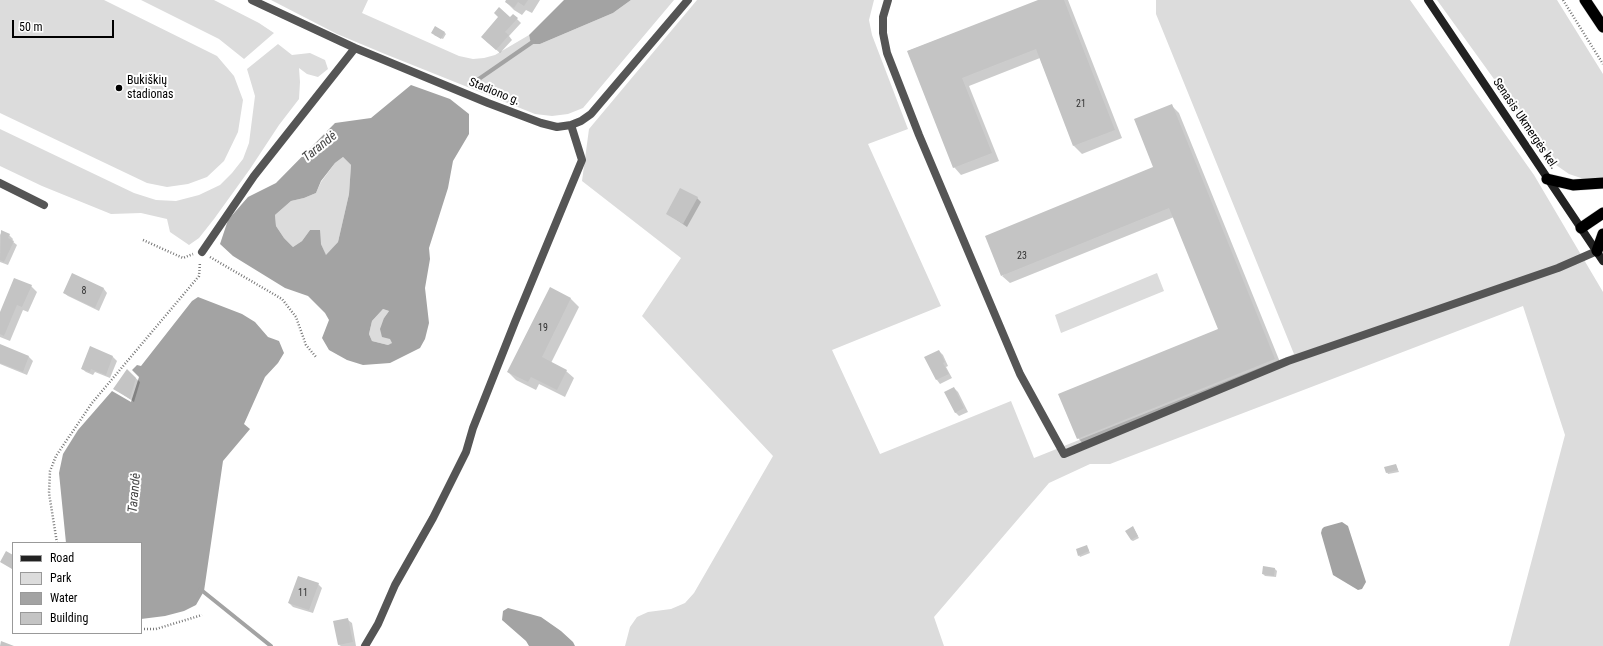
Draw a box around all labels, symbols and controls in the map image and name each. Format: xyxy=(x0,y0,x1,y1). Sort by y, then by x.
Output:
scale bar xyxy=(14,12,116,38)
text: 50 m xyxy=(19,20,43,34)
place label: Bukiškių stadionas xyxy=(127,74,174,102)
street label: Stadiono g. xyxy=(466,75,522,109)
street label: Senasis Ukmergės kel. xyxy=(1489,76,1561,172)
marker: Bukiškių stadionas xyxy=(114,83,124,93)
house number: 21 xyxy=(1076,98,1086,110)
water label: Tarandė xyxy=(300,128,340,166)
house number: 23 xyxy=(1017,250,1027,262)
house number: 8 xyxy=(82,285,86,297)
house number: 19 xyxy=(538,322,548,334)
water label: Tarandė xyxy=(125,472,145,514)
legend xyxy=(12,542,142,634)
text: Road xyxy=(50,551,74,565)
text: Park xyxy=(50,571,71,585)
house number: 11 xyxy=(298,587,308,599)
text: Water xyxy=(50,591,78,605)
text: Building xyxy=(50,611,88,625)

